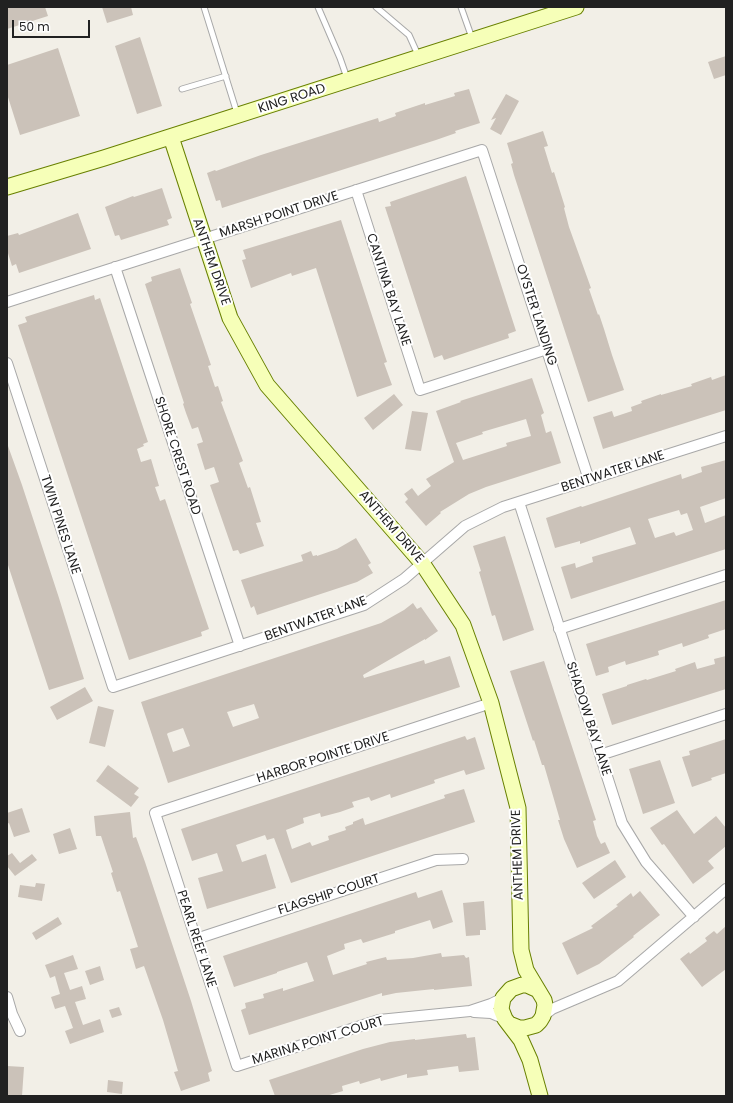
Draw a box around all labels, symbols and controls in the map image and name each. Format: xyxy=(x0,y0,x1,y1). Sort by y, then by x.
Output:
scale bar xyxy=(14,12,92,38)
text: 50 m xyxy=(19,18,50,35)
street label: KING ROAD xyxy=(256,81,328,117)
street label: MARSH POINT DRIVE xyxy=(217,188,341,242)
street label: ANTHEM DRIVE xyxy=(189,216,233,308)
street label: CANTINA BAY LANE xyxy=(362,232,414,348)
street label: OYSTER LANDING xyxy=(512,262,560,368)
street label: SHORE CREST ROAD xyxy=(150,395,204,517)
street label: BENTWATER LANE xyxy=(559,448,667,496)
street label: TWIN PINES LANE xyxy=(37,473,83,577)
street label: ANTHEM DRIVE xyxy=(355,488,427,566)
street label: BENTWATER LANE xyxy=(263,593,369,645)
street label: SHADOW BAY LANE xyxy=(562,660,614,778)
street label: HARBOR POINTE DRIVE xyxy=(255,729,391,787)
street label: ANTHEM DRIVE xyxy=(509,809,527,901)
street label: FLAGSHIP COURT xyxy=(276,871,382,919)
street label: PEARL REEF LANE xyxy=(173,888,219,990)
street label: MARINA POINT COURT xyxy=(250,1014,386,1068)

